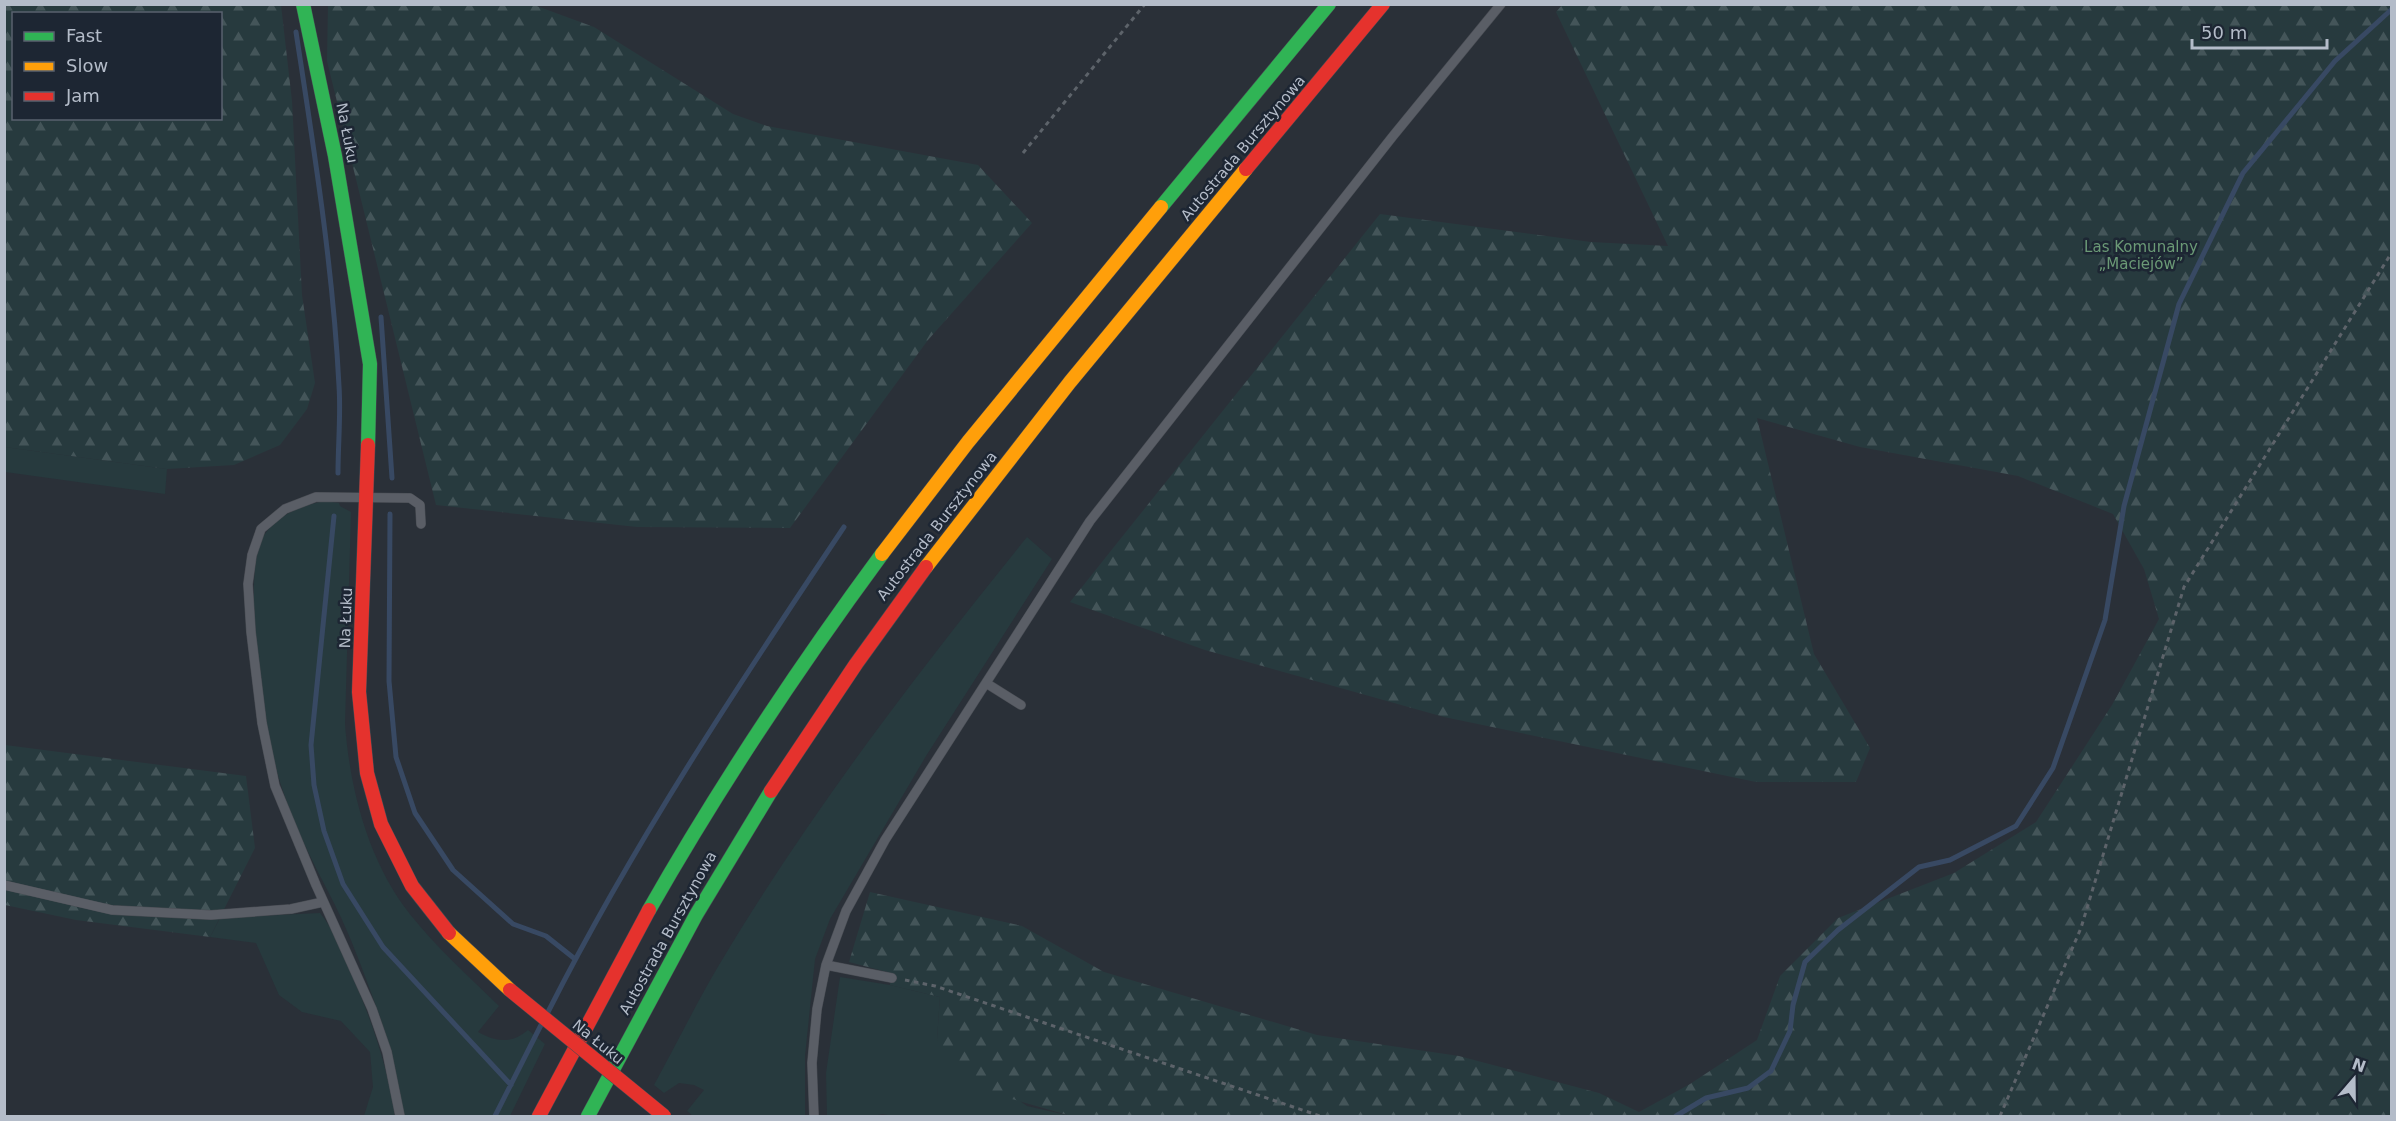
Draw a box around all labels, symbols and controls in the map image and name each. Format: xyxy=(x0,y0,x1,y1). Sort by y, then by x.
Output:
legend xyxy=(12,12,222,120)
scale bar xyxy=(2192,12,2327,50)
text: 50 m xyxy=(2201,22,2247,43)
text: Fast xyxy=(66,25,102,46)
text: Slow xyxy=(66,55,108,76)
street label: Autostrada Bursztynowa xyxy=(1177,72,1309,224)
text: Jam xyxy=(65,85,100,106)
street label: Na Łuku xyxy=(332,101,362,165)
park label: Las Komunalny „Maciejów” xyxy=(2084,238,2198,273)
street label: Autostrada Bursztynowa xyxy=(873,448,1001,604)
street label: Na Łuku xyxy=(336,587,356,649)
street label: Autostrada Bursztynowa xyxy=(616,848,720,1018)
street label: Na Łuku xyxy=(569,1016,627,1068)
north arrow xyxy=(2324,1049,2384,1109)
text: N xyxy=(2349,1054,2369,1077)

